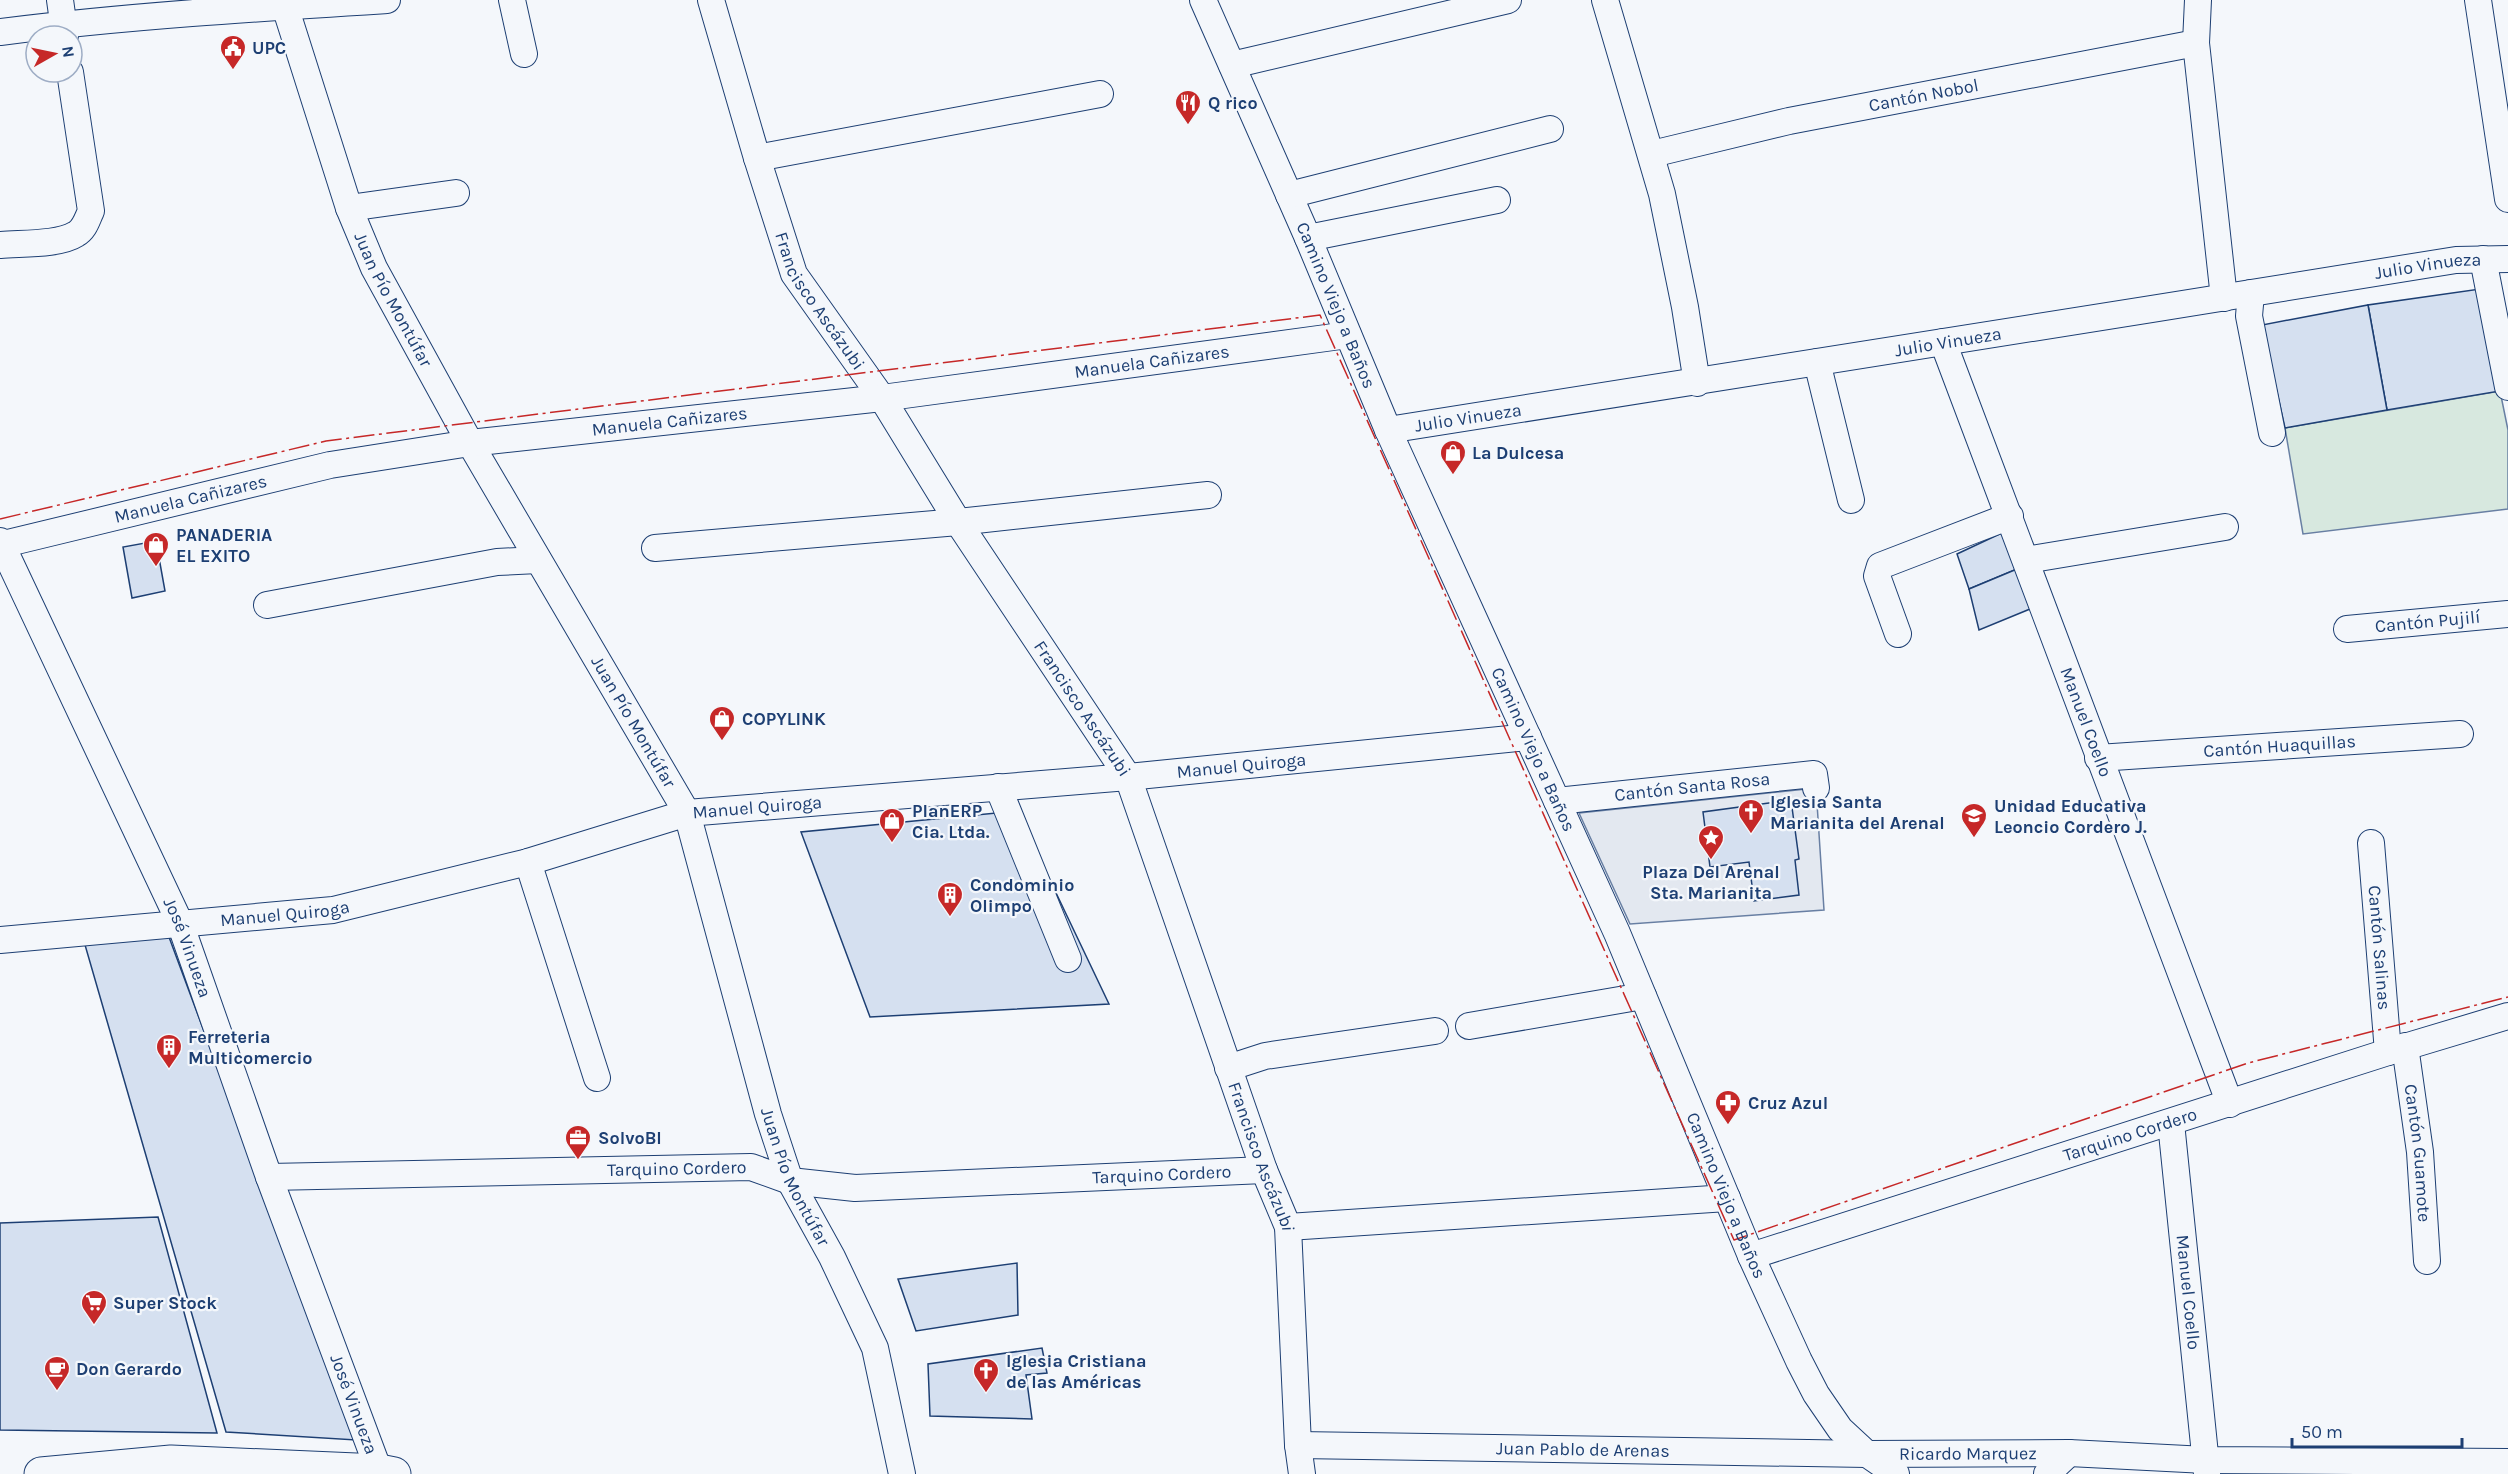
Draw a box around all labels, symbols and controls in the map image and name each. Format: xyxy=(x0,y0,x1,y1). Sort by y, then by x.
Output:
north arrow xyxy=(24,24,84,84)
public building icon: UPC xyxy=(218,33,248,71)
place label: UPC xyxy=(252,37,286,59)
text: N xyxy=(58,45,79,59)
street label: Cantón Nobol xyxy=(1867,74,1980,116)
restaurant icon: Q rico xyxy=(1173,88,1203,126)
place label: Q rico xyxy=(1208,92,1258,114)
street label: Camino Viejo a Baños xyxy=(1291,219,1380,392)
street label: Juan Pío Montúfar xyxy=(349,229,437,371)
street label: Francisco Ascázubi xyxy=(770,229,870,374)
street label: Julio Vinueza xyxy=(2373,249,2482,284)
street label: Julio Vinueza xyxy=(1893,322,2003,361)
street label: Manuela Cañizares xyxy=(1073,340,1231,383)
street label: Julio Vinueza xyxy=(1413,399,1523,437)
street label: Manuela Cañizares xyxy=(591,402,748,441)
shop icon: La Dulcesa xyxy=(1438,438,1468,476)
place label: La Dulcesa xyxy=(1472,442,1564,464)
street label: Manuela Cañizares xyxy=(112,470,269,528)
place label: PANADERIA EL EXITO xyxy=(176,524,272,567)
shop icon: PANADERIA EL EXITO xyxy=(141,530,171,568)
street label: Cantón Pujilí xyxy=(2374,606,2482,637)
street label: Francisco Ascázubi xyxy=(1029,636,1136,781)
street label: Juan Pío Montúfar xyxy=(586,652,681,792)
street label: Camino Viejo a Baños xyxy=(1486,664,1580,835)
street label: Manuel Coello xyxy=(2055,664,2117,780)
shop icon: COPYLINK xyxy=(707,704,737,742)
place label: COPYLINK xyxy=(742,708,826,730)
street label: Cantón Huaquillas xyxy=(2203,730,2357,762)
street label: Manuel Quiroga xyxy=(1176,748,1307,783)
street label: Cantón Santa Rosa xyxy=(1613,768,1771,806)
street label: Manuel Quiroga xyxy=(692,791,823,824)
place label: Iglesia Santa Marianita del Arenal xyxy=(1770,791,1945,834)
place label: Unidad Educativa Leoncio Cordero J. xyxy=(1994,795,2147,838)
church icon: Iglesia Santa Marianita del Arenal xyxy=(1736,797,1766,835)
place label: PlanERP Cia. Ltda. xyxy=(912,800,990,843)
school or university icon: Unidad Educativa Leoncio Cordero J. xyxy=(1959,801,1989,839)
shop icon: PlanERP Cia. Ltda. xyxy=(877,806,907,844)
place icon: Plaza Del Arenal Sta. Marianita xyxy=(1696,823,1726,861)
place label: Plaza Del Arenal Sta. Marianita xyxy=(1642,861,1780,904)
place label: Condominio Olimpo xyxy=(970,874,1074,917)
building icon: Condominio Olimpo xyxy=(935,880,965,918)
street label: Cantón Salinas xyxy=(2363,884,2396,1011)
street label: José Vinueza xyxy=(159,894,216,1001)
street label: Manuel Quiroga xyxy=(219,895,352,931)
place label: Ferreteria Multicomercio xyxy=(188,1026,313,1069)
building icon: Ferreteria Multicomercio xyxy=(154,1032,184,1070)
street label: Francisco Ascázubi xyxy=(1223,1079,1299,1232)
street label: Cantón Guamote xyxy=(2400,1083,2435,1223)
pharmacy icon: Cruz Azul xyxy=(1713,1088,1743,1126)
place label: Cruz Azul xyxy=(1748,1092,1828,1114)
street label: Tarquino Cordero xyxy=(2060,1103,2200,1166)
street label: Juan Pío Montúfar xyxy=(756,1105,835,1250)
street label: Camino Viejo a Baños xyxy=(1682,1109,1771,1282)
office icon: SolvoBI xyxy=(563,1123,593,1161)
place label: SolvoBI xyxy=(598,1127,662,1149)
street label: Tarquino Cordero xyxy=(607,1156,747,1181)
street label: Tarquino Cordero xyxy=(1092,1160,1232,1189)
street label: Manuel Coello xyxy=(2172,1233,2205,1351)
supermarket icon: Super Stock xyxy=(79,1288,109,1326)
place label: Super Stock xyxy=(113,1292,217,1314)
place label: Iglesia Cristiana de las Américas xyxy=(1006,1350,1147,1393)
street label: José Vinueza xyxy=(325,1351,383,1457)
cafe icon: Don Gerardo xyxy=(42,1354,72,1392)
church icon: Iglesia Cristiana de las Américas xyxy=(971,1356,1001,1394)
place label: Don Gerardo xyxy=(76,1358,182,1380)
scale bar xyxy=(2292,1411,2462,1449)
text: 50 m xyxy=(2301,1421,2343,1443)
street label: Juan Pablo de Arenas xyxy=(1496,1437,1670,1462)
street label: Ricardo Marquez xyxy=(1899,1442,2037,1465)

